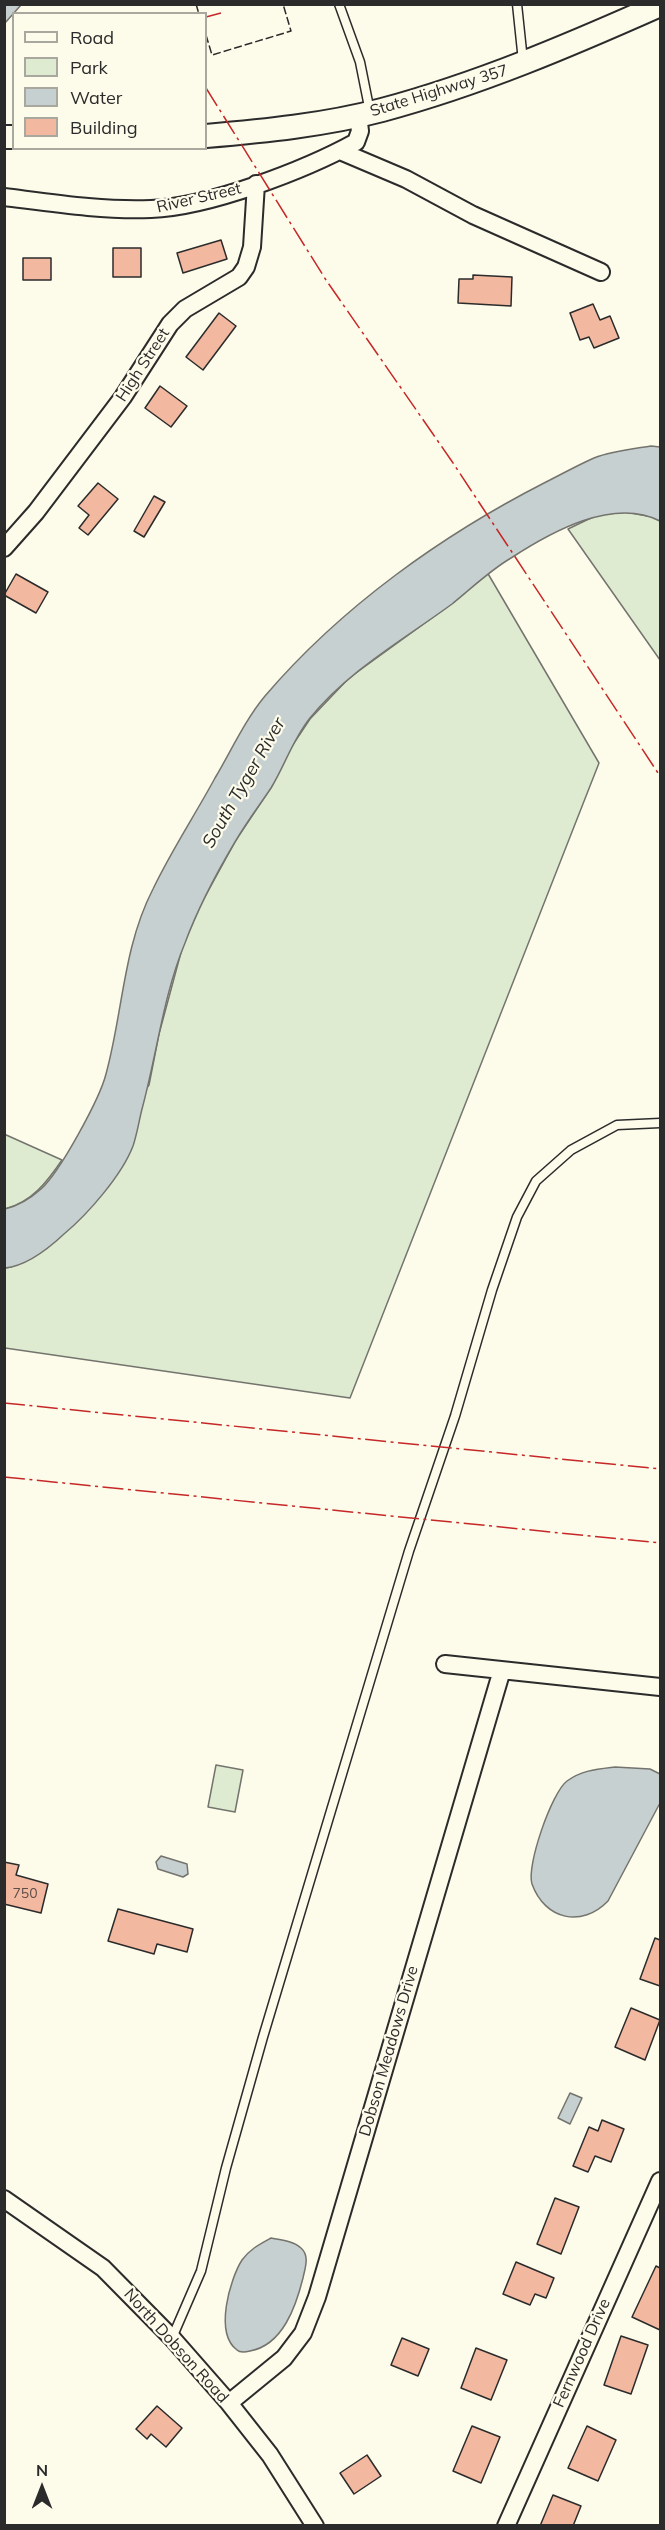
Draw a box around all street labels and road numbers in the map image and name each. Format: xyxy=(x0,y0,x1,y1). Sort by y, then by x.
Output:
street label: State Highway 357 xyxy=(368,61,510,121)
street label: River Street xyxy=(155,179,243,217)
street label: High Street xyxy=(112,325,174,405)
street label: Dobson Meadows Drive xyxy=(355,1964,423,2138)
street label: North Dobson Road xyxy=(120,2285,232,2407)
street label: Fernwood Drive xyxy=(549,2296,615,2410)

